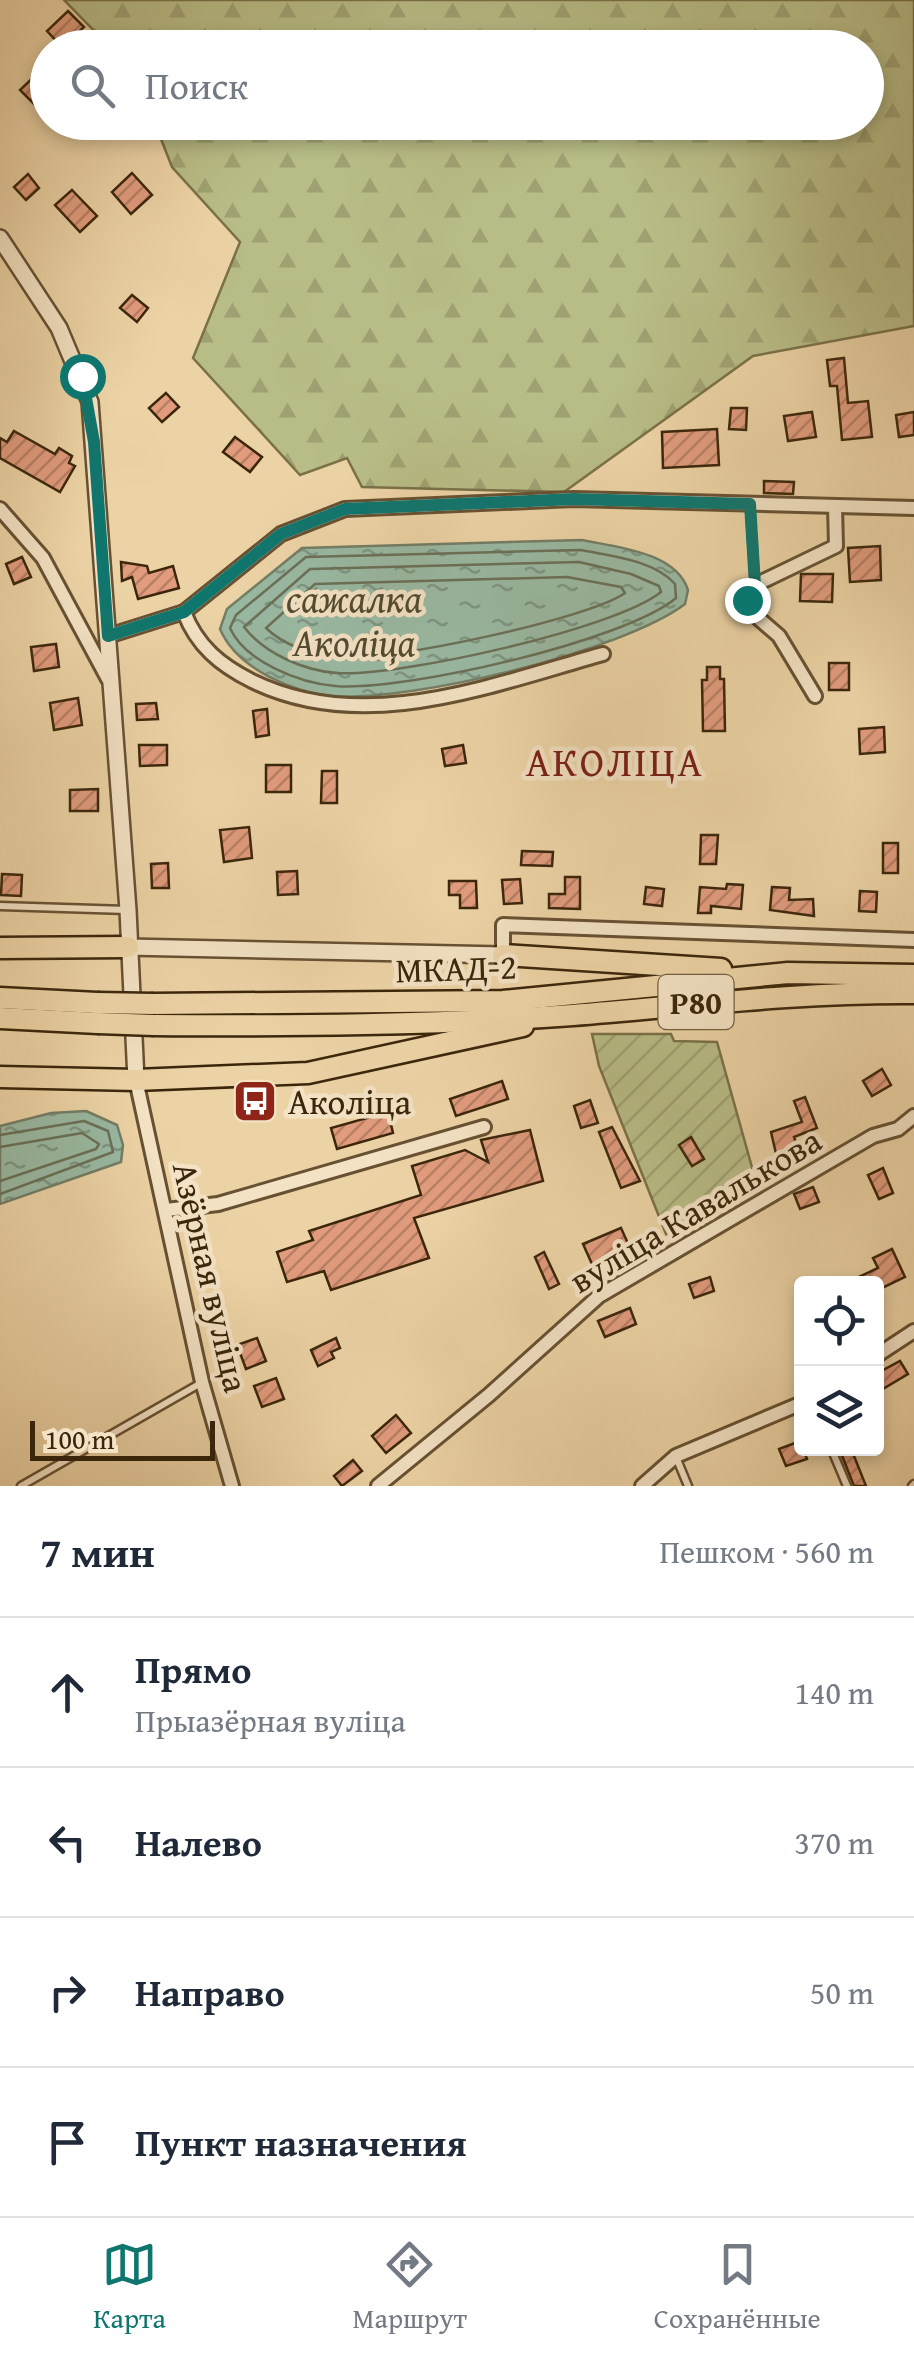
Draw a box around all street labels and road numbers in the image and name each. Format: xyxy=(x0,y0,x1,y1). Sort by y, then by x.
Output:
street label: МКАД-2 xyxy=(394,940,518,996)
road number: Р80 xyxy=(658,975,734,1029)
street label: вуліца Кавалькова xyxy=(559,1114,831,1305)
street label: Азёрная вуліца xyxy=(160,1157,262,1397)

